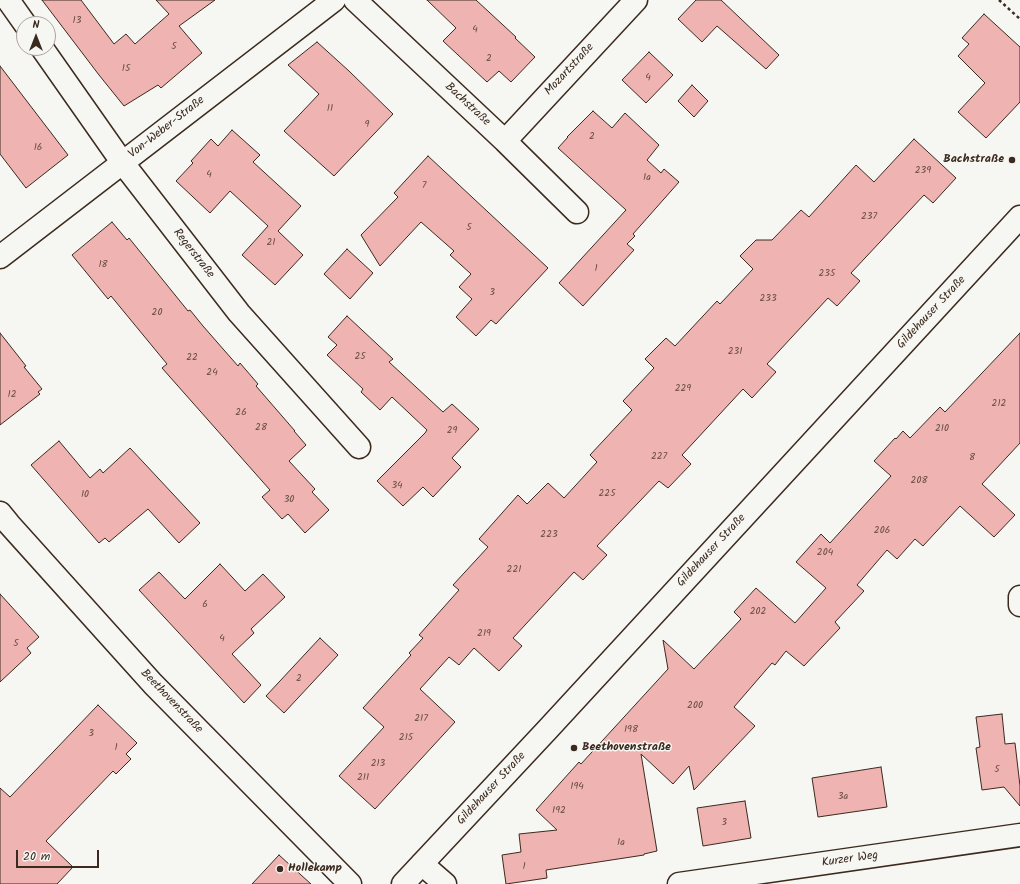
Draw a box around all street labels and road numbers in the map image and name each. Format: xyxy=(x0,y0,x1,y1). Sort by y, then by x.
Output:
street label: Mozartstraße xyxy=(542,41,598,99)
street label: Bachstraße xyxy=(441,80,493,130)
street label: Von-Weber-Straße xyxy=(126,94,208,162)
street label: Regerstraße xyxy=(169,226,217,282)
street label: Gildehauser Straße xyxy=(894,273,970,353)
street label: Gildehauser Straße xyxy=(674,511,750,591)
street label: Beethovenstraße xyxy=(137,667,205,737)
street label: Gildehauser Straße xyxy=(454,749,530,829)
street label: Kurzer Weg xyxy=(821,849,879,871)

